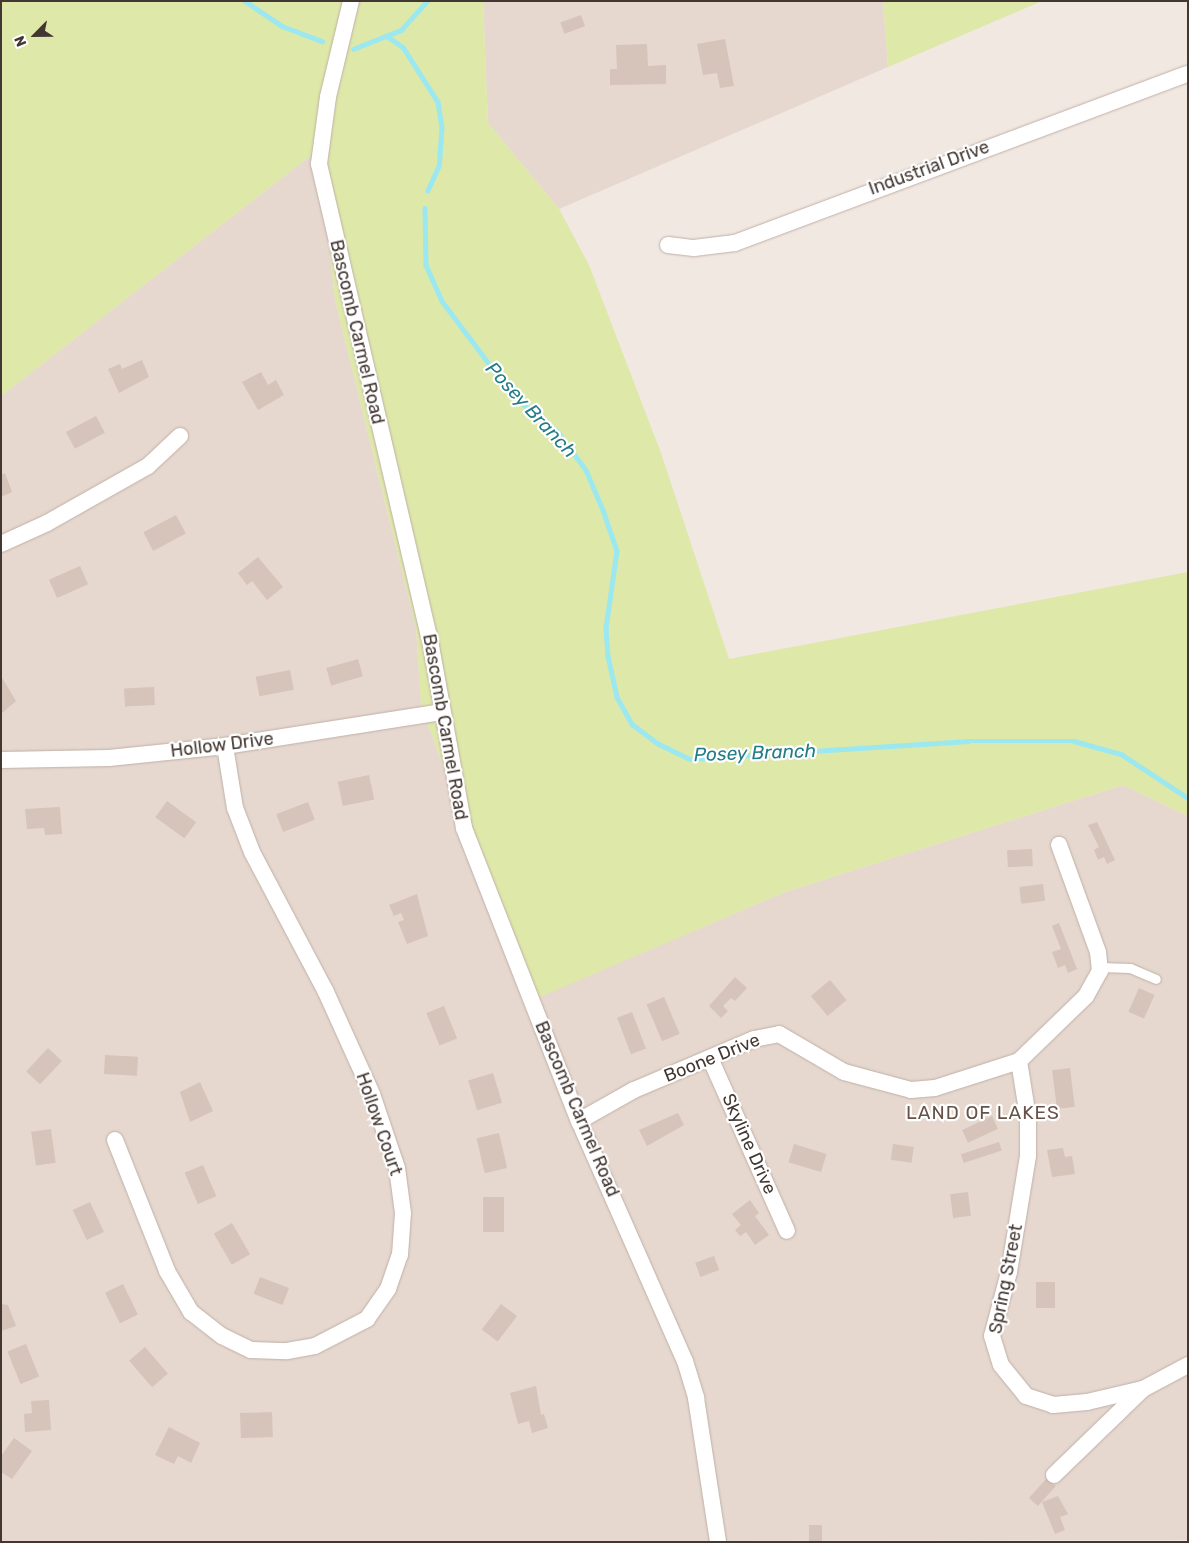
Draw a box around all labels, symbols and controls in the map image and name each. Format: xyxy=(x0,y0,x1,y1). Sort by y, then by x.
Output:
north arrow xyxy=(10,10,60,60)
text: N xyxy=(11,33,31,49)
street label: Industrial Drive xyxy=(866,136,992,200)
street label: Bascomb Carmel Road xyxy=(325,238,389,426)
water label: Posey Branch xyxy=(481,357,581,463)
street label: Bascomb Carmel Road xyxy=(418,632,472,822)
street label: Hollow Drive xyxy=(169,728,275,762)
water label: Posey Branch xyxy=(693,739,817,767)
street label: Bascomb Carmel Road xyxy=(530,1018,624,1200)
street label: Boone Drive xyxy=(661,1029,763,1087)
street label: Hollow Court xyxy=(351,1069,407,1179)
street label: Skyline Drive xyxy=(717,1090,781,1198)
district label: LAND OF LAKES xyxy=(904,1102,1062,1124)
street label: Spring Street xyxy=(985,1222,1027,1336)

